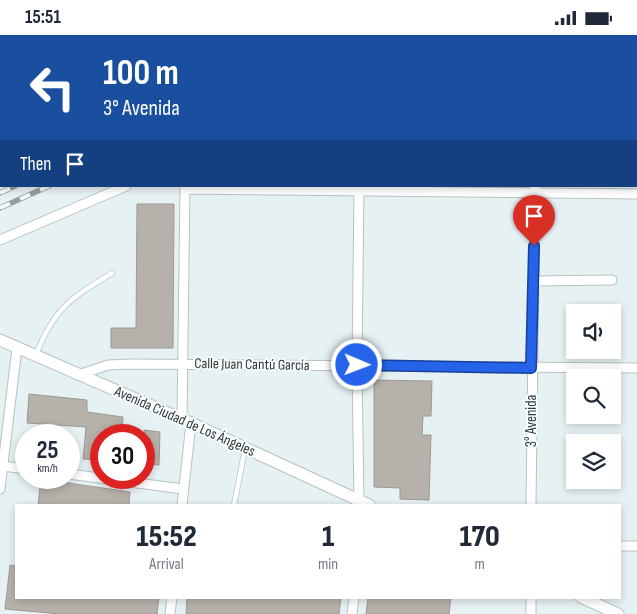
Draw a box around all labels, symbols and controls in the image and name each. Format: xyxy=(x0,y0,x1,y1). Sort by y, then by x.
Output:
text: 15:51 xyxy=(25,6,61,29)
text: 100 m xyxy=(103,52,179,95)
icon: left xyxy=(20,55,85,120)
text: 3° Avenida xyxy=(103,95,180,122)
icon: arrive xyxy=(61,150,89,178)
text: Then xyxy=(20,153,51,176)
pin xyxy=(513,195,555,246)
icon: arrive xyxy=(520,202,548,230)
map controls xyxy=(566,304,621,489)
button: sound xyxy=(566,304,621,359)
position arrow xyxy=(330,338,382,390)
street label: Calle Juan Cantú García xyxy=(194,354,310,375)
button: search xyxy=(566,369,621,424)
street label: Avenida Ciudad de Los Ángeles xyxy=(111,381,258,461)
street label: 3° Avenida xyxy=(522,395,541,447)
speed limit sign: 30 xyxy=(90,424,155,489)
button: layers xyxy=(566,434,621,489)
text: 25 xyxy=(37,435,58,466)
text: km/h xyxy=(37,461,58,476)
text: 15:52 xyxy=(136,519,197,555)
text: 1 xyxy=(322,519,334,555)
text: 170 xyxy=(459,519,500,555)
text: Arrival xyxy=(149,555,184,574)
text: min xyxy=(318,555,338,574)
text: m xyxy=(474,555,485,574)

